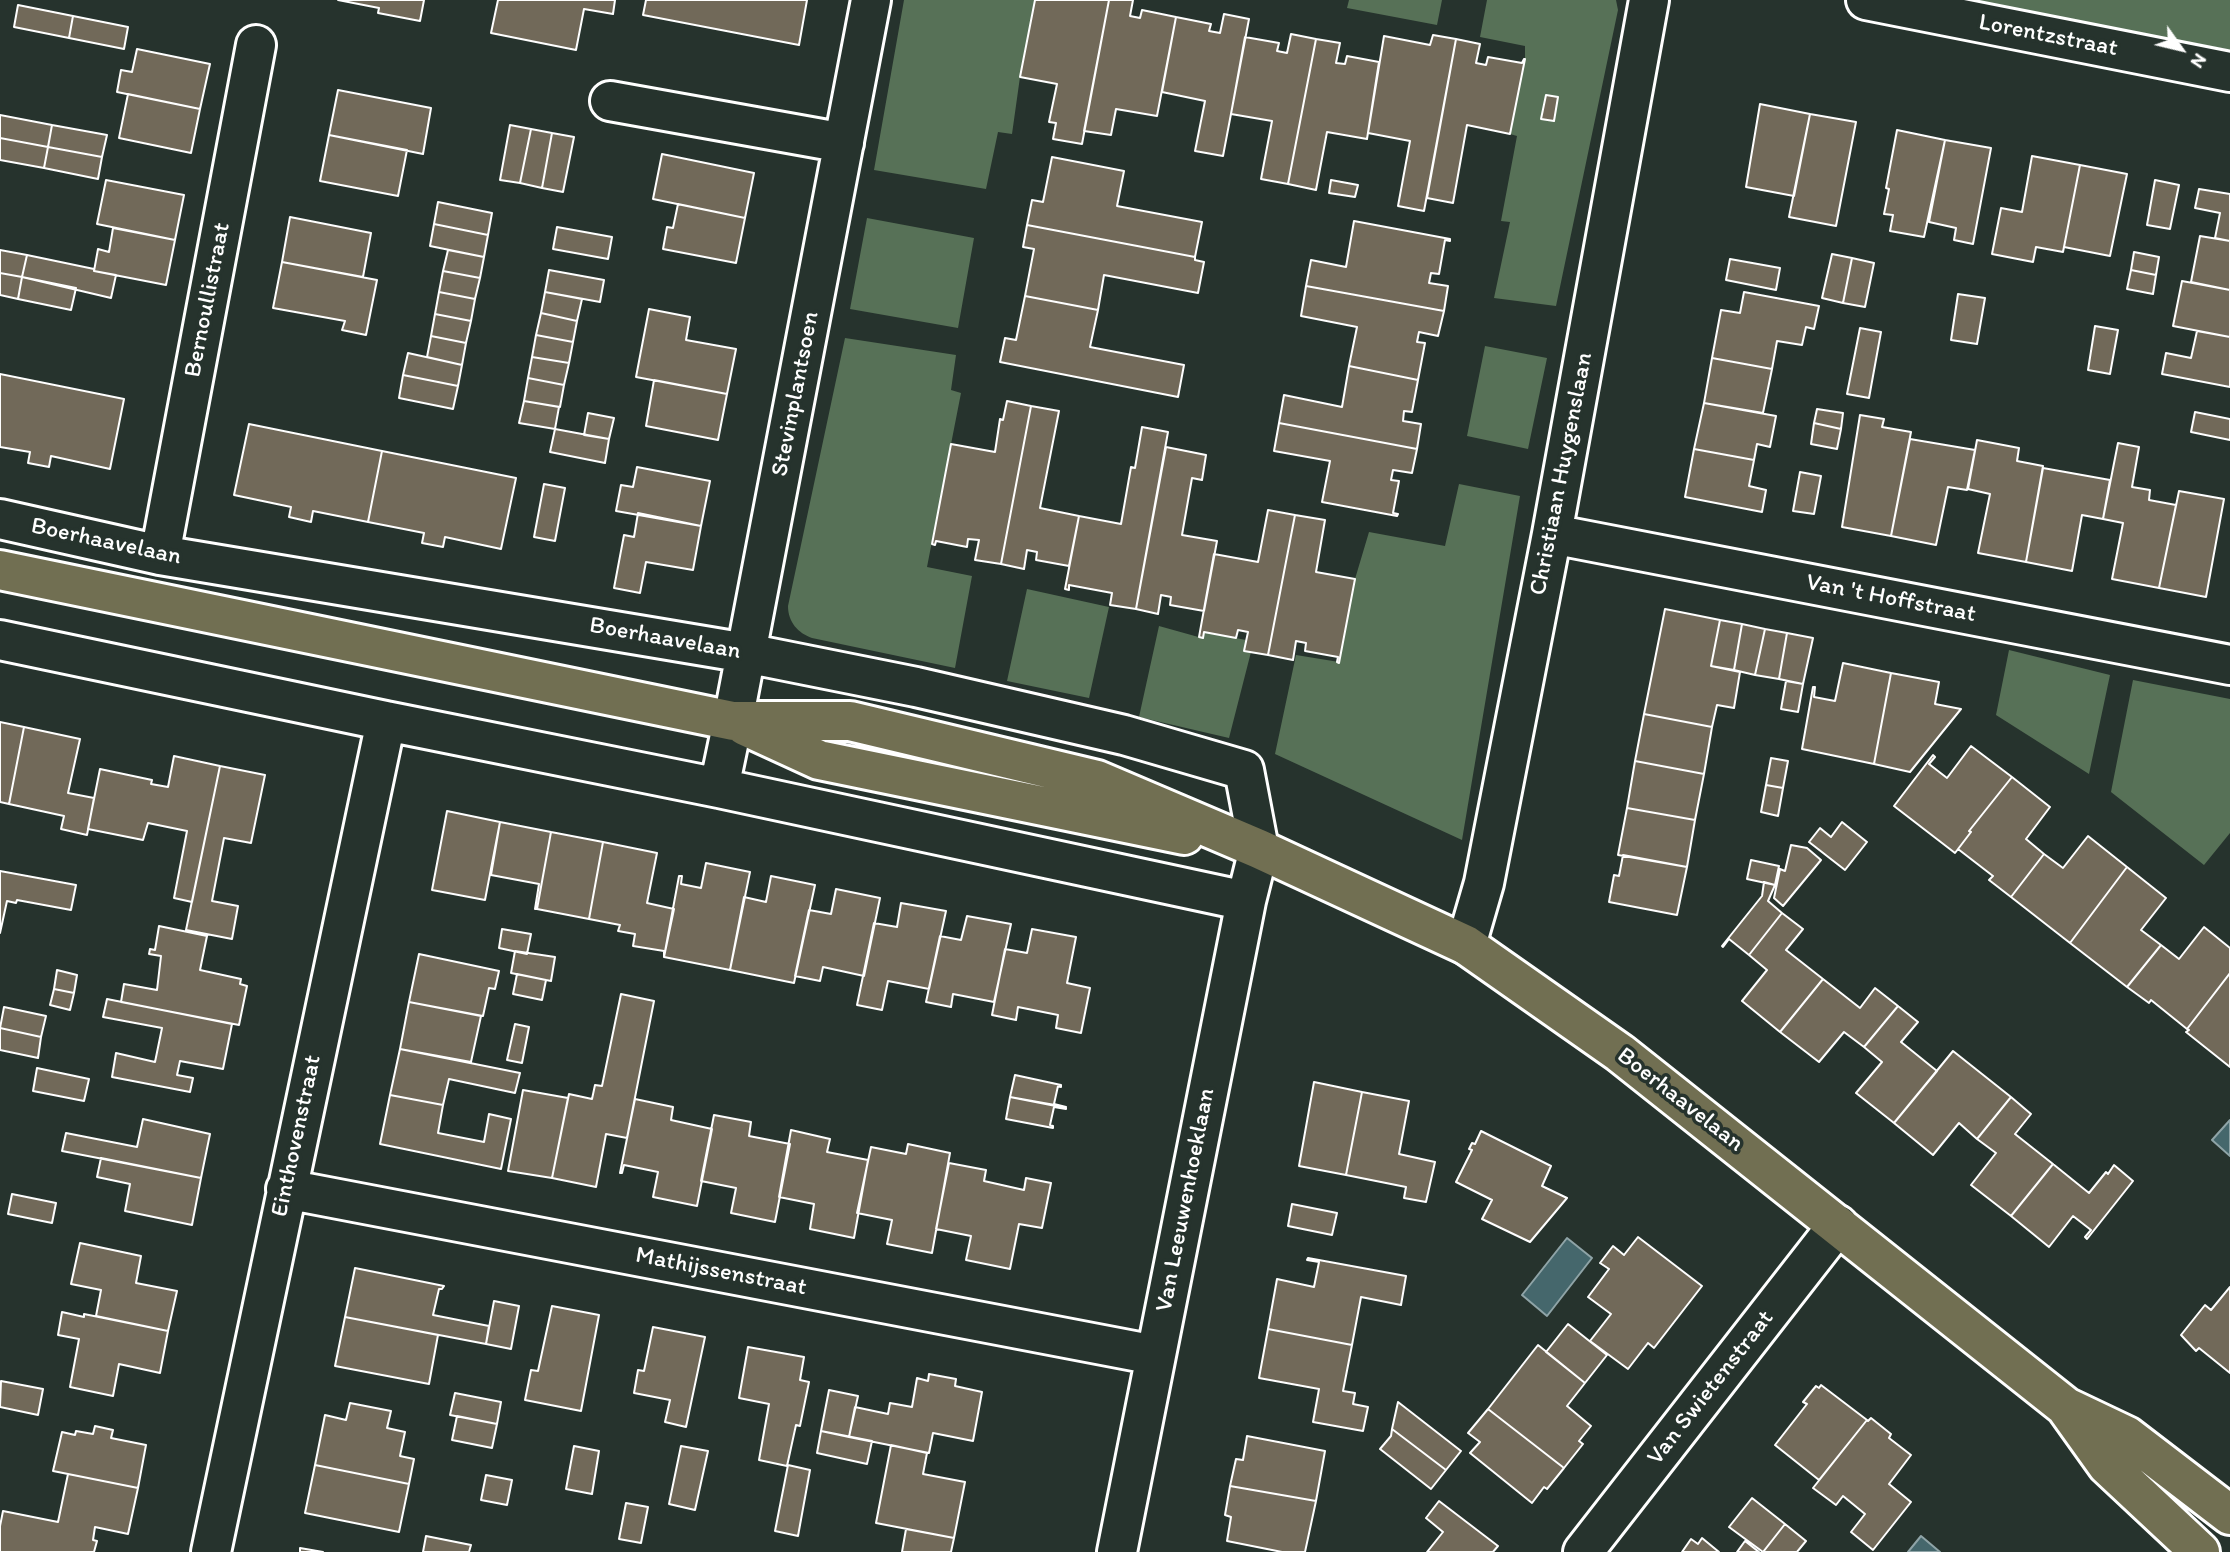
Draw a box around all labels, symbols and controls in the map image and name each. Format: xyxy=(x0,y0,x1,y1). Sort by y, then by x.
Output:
street label: Lorentzstraat xyxy=(1976,8,2120,64)
north arrow xyxy=(2146,14,2216,84)
text: N xyxy=(2186,49,2212,73)
street label: Bernoullistraat xyxy=(179,220,237,380)
street label: Stevinplantsoen xyxy=(766,309,826,479)
street label: Christiaan Huygenslaan xyxy=(1524,350,1600,598)
street label: Boerhaavelaan xyxy=(28,512,184,572)
street label: Van 't Hoffstraat xyxy=(1804,568,1978,630)
street label: Boerhaavelaan xyxy=(587,612,743,666)
street label: Boerhaavelaan xyxy=(1611,1042,1749,1158)
street label: Einthovenstraat xyxy=(266,1053,328,1219)
street label: Van Leeuwenhoeklaan xyxy=(1150,1086,1222,1314)
street label: Mathijssenstraat xyxy=(633,1241,809,1303)
street label: Van Swietenstraat xyxy=(1642,1305,1780,1471)

